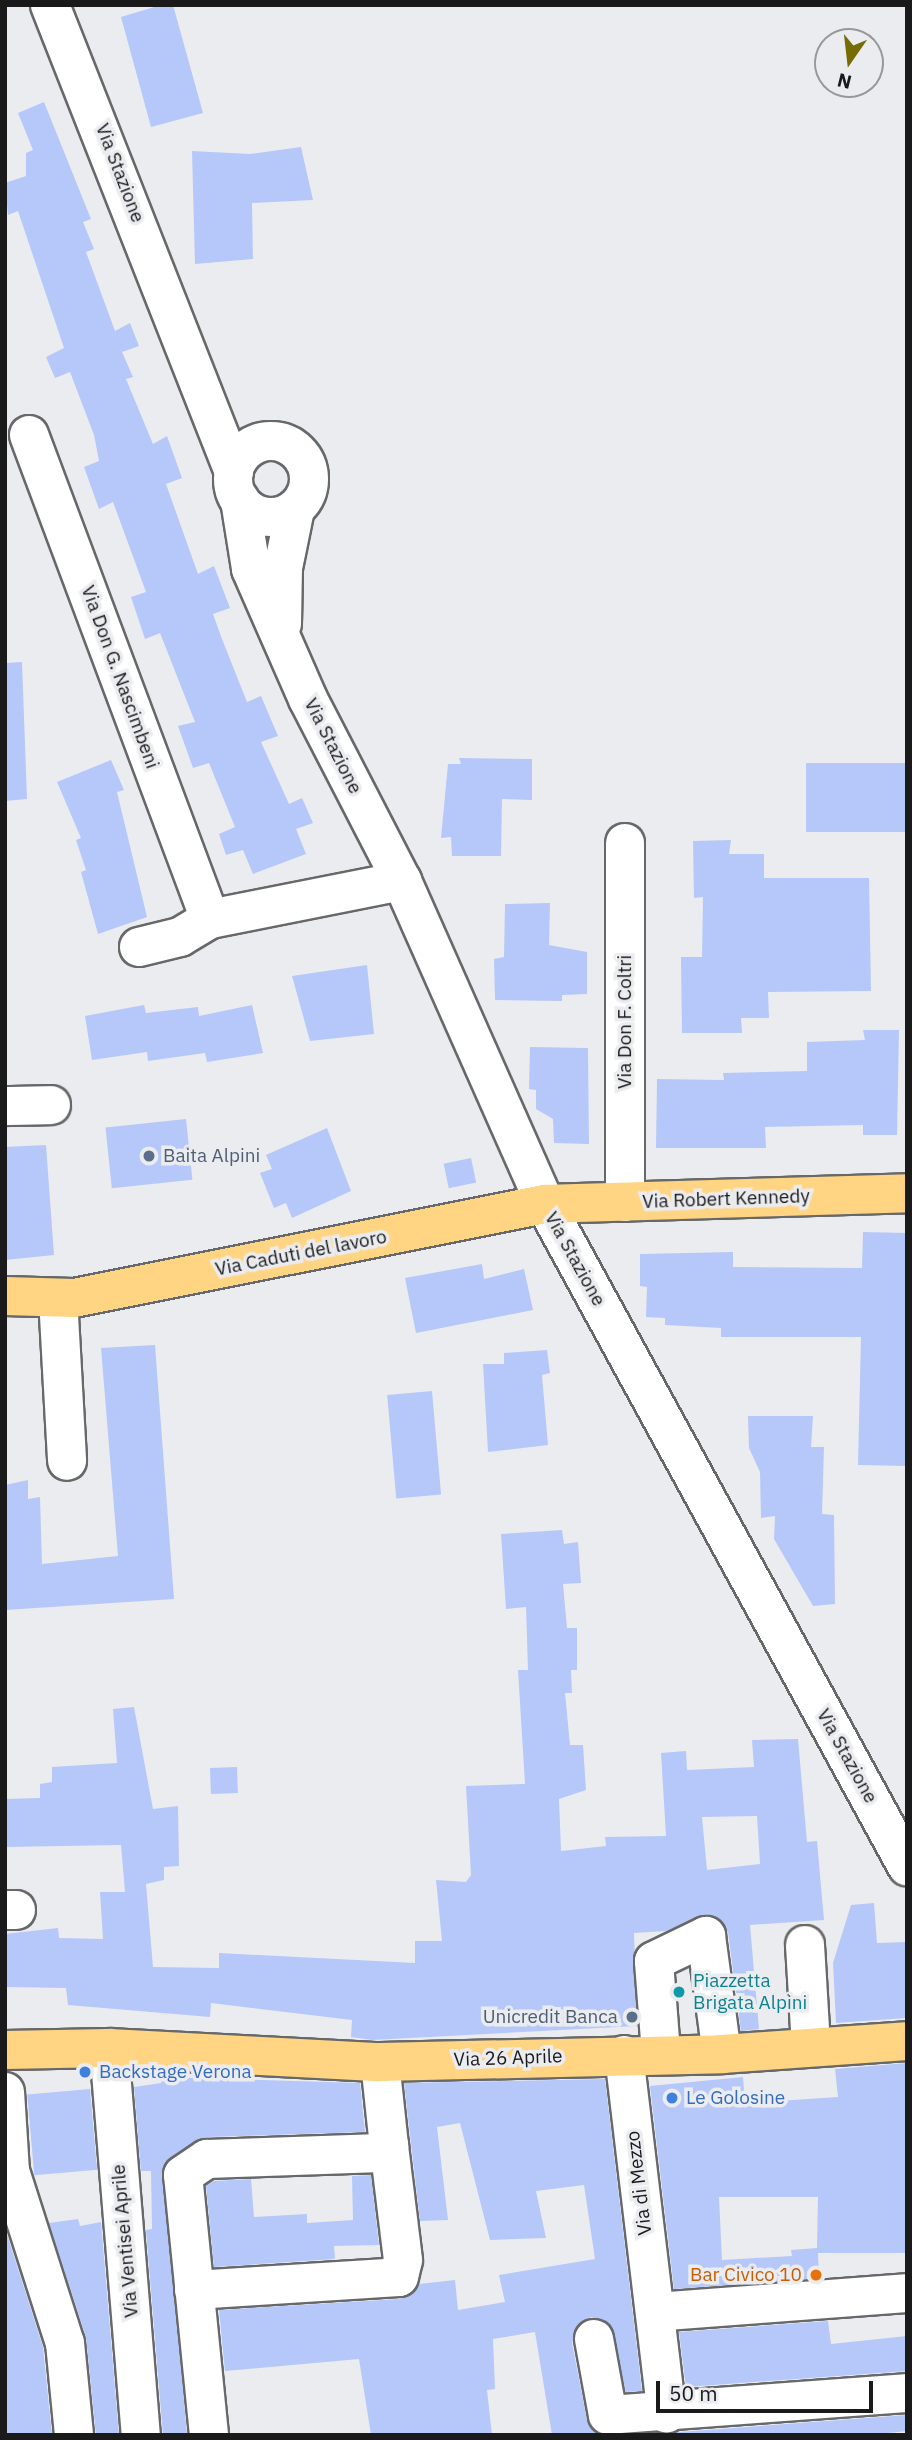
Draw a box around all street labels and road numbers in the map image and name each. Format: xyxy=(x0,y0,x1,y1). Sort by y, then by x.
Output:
street label: Via Stazione xyxy=(91,120,149,226)
street label: Via Don G. Nascimbeni xyxy=(76,582,164,772)
street label: Via Stazione xyxy=(299,694,367,798)
street label: Via Don F. Coltri xyxy=(614,955,636,1089)
street label: Via Robert Kennedy xyxy=(642,1185,810,1213)
street label: Via Stazione xyxy=(540,1208,610,1310)
street label: Via Caduti del lavoro xyxy=(213,1225,389,1281)
street label: Via Stazione xyxy=(812,1705,882,1807)
street label: Via 26 Aprile xyxy=(453,2045,563,2071)
street label: Via di Mezzo xyxy=(621,2129,657,2237)
street label: Via Ventisei Aprile xyxy=(107,2163,143,2319)

